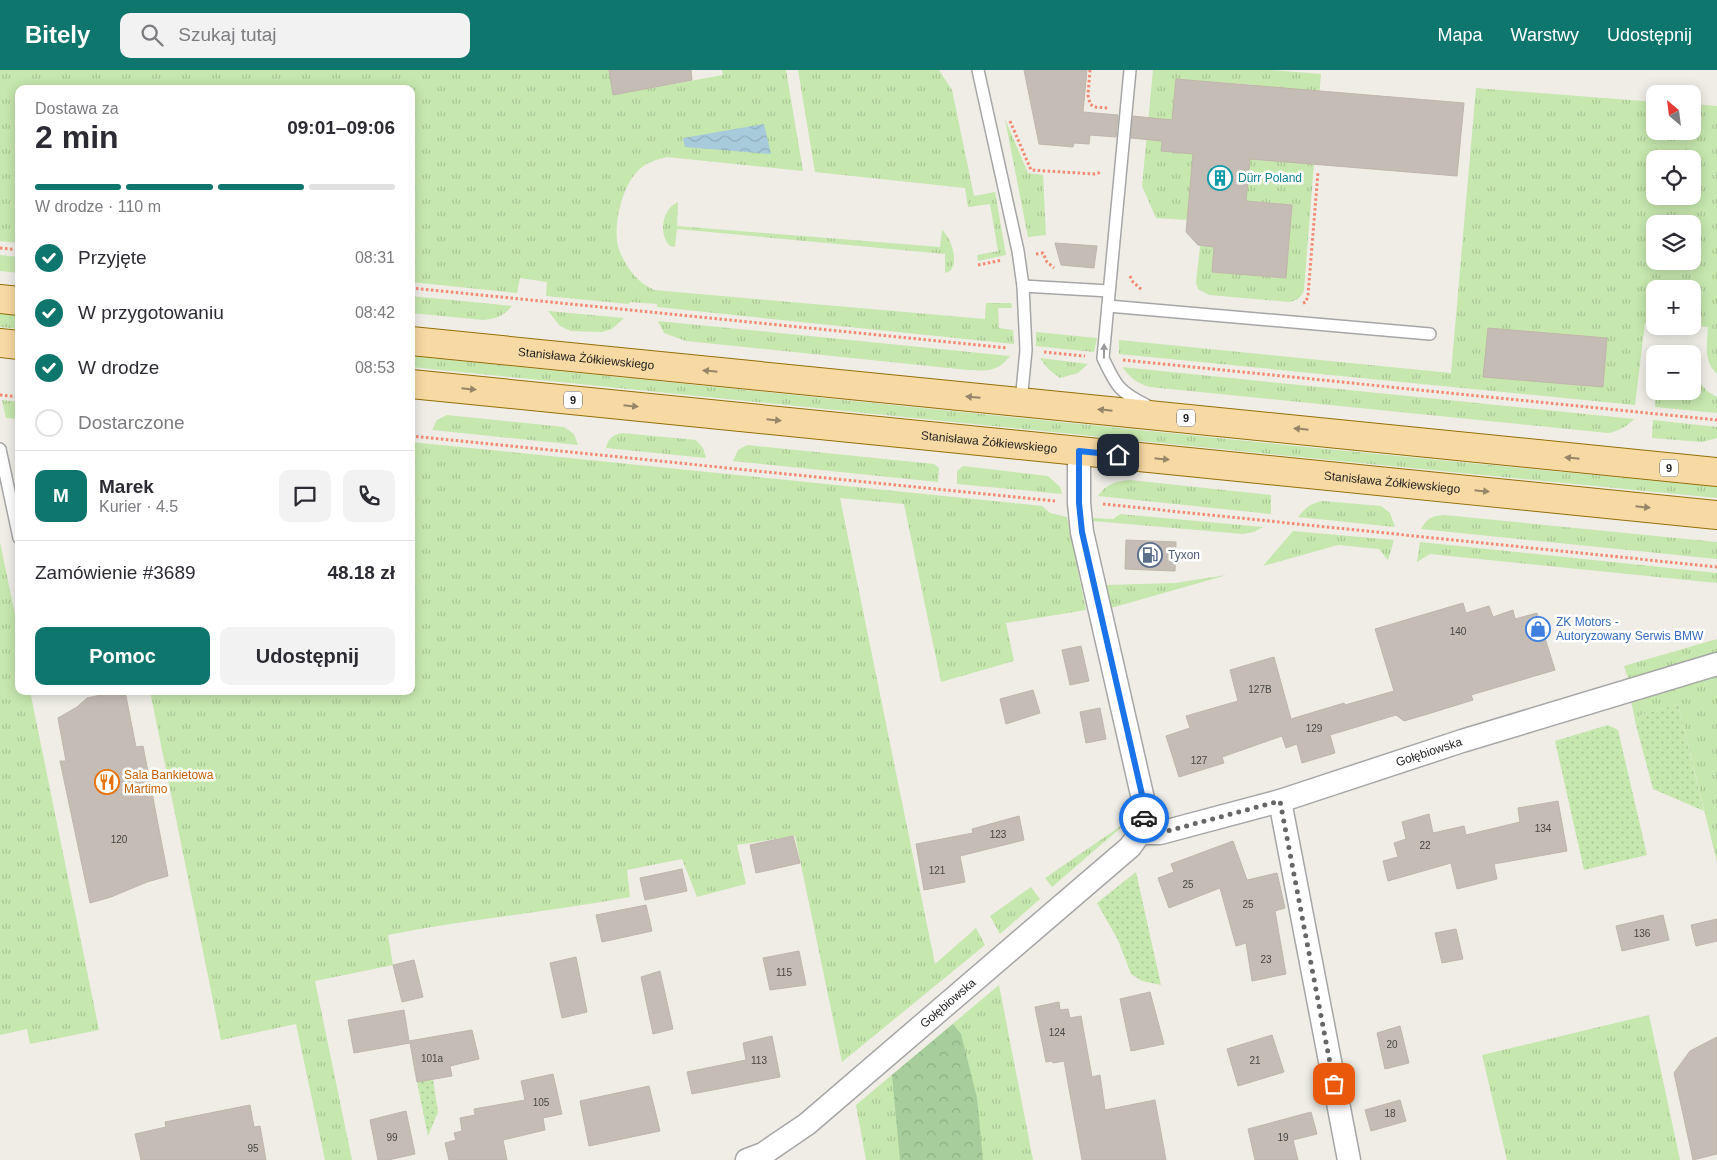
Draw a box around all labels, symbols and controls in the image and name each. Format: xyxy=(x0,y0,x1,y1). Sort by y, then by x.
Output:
search box xyxy=(120,13,470,58)
text: Bitely xyxy=(25,21,90,48)
icon: search xyxy=(138,21,166,49)
text: Szukaj tutaj xyxy=(178,24,277,45)
text: Mapa xyxy=(1438,25,1483,45)
text: Warstwy xyxy=(1511,25,1579,45)
text: Udostępnij xyxy=(1607,25,1692,45)
north arrow xyxy=(1646,85,1701,140)
map controls xyxy=(1646,85,1701,400)
text: Dostawa za xyxy=(35,100,119,117)
text: 09:01–09:06 xyxy=(287,117,395,138)
text: 2 min xyxy=(35,119,119,155)
button: locate xyxy=(1646,150,1701,205)
building icon: Dürr Poland xyxy=(1207,165,1233,191)
place label: Dürr Poland xyxy=(1238,171,1302,185)
text: W drodze · 110 m xyxy=(35,198,161,215)
button: layers xyxy=(1646,215,1701,270)
icon: check xyxy=(35,244,63,272)
text: Przyjęte xyxy=(78,247,147,268)
text: 08:31 xyxy=(355,249,395,266)
button: + xyxy=(1646,280,1701,335)
icon: check xyxy=(35,299,63,327)
text: W przygotowaniu xyxy=(78,302,224,323)
text: 08:42 xyxy=(355,304,395,321)
one-way arrow xyxy=(1100,343,1108,359)
street label: Stanisława Żółkiewskiego xyxy=(517,345,655,372)
button: − xyxy=(1646,345,1701,400)
icon: check xyxy=(35,354,63,382)
text: W drodze xyxy=(78,357,159,378)
text: 08:53 xyxy=(355,359,395,376)
one-way arrow xyxy=(701,367,717,375)
one-way arrow xyxy=(462,386,478,394)
road number: 9 xyxy=(564,392,582,408)
one-way arrow xyxy=(965,393,981,401)
one-way arrow xyxy=(623,402,639,410)
one-way arrow xyxy=(1097,406,1113,414)
road number: 9 xyxy=(1177,409,1195,426)
text: Dostarczone xyxy=(78,412,185,433)
one-way arrow xyxy=(766,416,782,424)
one-way arrow xyxy=(1293,425,1309,433)
street label: Stanisława Żółkiewskiego xyxy=(920,428,1058,456)
pin xyxy=(1097,434,1139,476)
icon: home xyxy=(1104,441,1132,469)
one-way arrow xyxy=(1564,454,1580,462)
one-way arrow xyxy=(1154,455,1170,463)
road number: 9 xyxy=(1660,459,1678,476)
street label: Stanisława Żółkiewskiego xyxy=(1323,469,1461,496)
button: chat xyxy=(279,470,331,522)
button: phone xyxy=(343,470,395,522)
text: Marek xyxy=(99,476,154,497)
text: M xyxy=(53,485,69,506)
one-way arrow xyxy=(1474,487,1490,495)
text: Kurier · 4.5 xyxy=(99,498,178,515)
one-way arrow xyxy=(1636,504,1652,512)
fuel station icon: Tyxon xyxy=(1137,542,1163,568)
place label: Tyxon xyxy=(1168,548,1200,562)
text: Zamówienie #3689 xyxy=(35,562,196,583)
text: 48.18 zł xyxy=(327,562,395,583)
place label: ZK Motors - Autoryzowany Serwis BMW xyxy=(1556,615,1704,643)
shop icon: ZK Motors - Autoryzowany Serwis BMW xyxy=(1525,616,1551,642)
house number: 140 xyxy=(1450,626,1467,637)
button: Pomoc xyxy=(35,627,210,685)
button: Udostępnij xyxy=(220,627,395,685)
house number: 127B xyxy=(1248,684,1272,695)
house number: 129 xyxy=(1306,723,1323,734)
street label: Gołębiowska xyxy=(1394,734,1464,769)
house number: 127 xyxy=(1191,755,1208,766)
place label: Sala Bankietowa Martimo xyxy=(124,768,214,796)
restaurant icon: Sala Bankietowa Martimo xyxy=(94,769,120,795)
courier xyxy=(1119,793,1169,843)
icon: car xyxy=(1130,804,1158,832)
house number: 134 xyxy=(1535,823,1552,834)
house number: 123 xyxy=(990,829,1007,840)
house number: 120 xyxy=(111,834,128,845)
house number: 22 xyxy=(1419,840,1431,851)
house number: 121 xyxy=(929,865,946,876)
house number: 25 xyxy=(1182,879,1194,890)
house number: 25 xyxy=(1242,899,1254,910)
house number: 136 xyxy=(1634,928,1651,939)
house number: 23 xyxy=(1260,954,1272,965)
house number: 115 xyxy=(776,967,792,978)
street label: Gołębiowska xyxy=(917,975,979,1031)
house number: 124 xyxy=(1049,1027,1066,1038)
house number: 20 xyxy=(1386,1039,1398,1050)
house number: 101a xyxy=(421,1053,444,1064)
house number: 113 xyxy=(751,1055,767,1066)
house number: 21 xyxy=(1249,1055,1261,1066)
pin xyxy=(1313,1063,1355,1105)
icon: bag xyxy=(1320,1070,1348,1098)
house number: 105 xyxy=(533,1097,550,1108)
house number: 18 xyxy=(1384,1108,1396,1119)
house number: 99 xyxy=(386,1132,398,1143)
house number: 19 xyxy=(1277,1132,1289,1143)
house number: 95 xyxy=(247,1143,259,1154)

